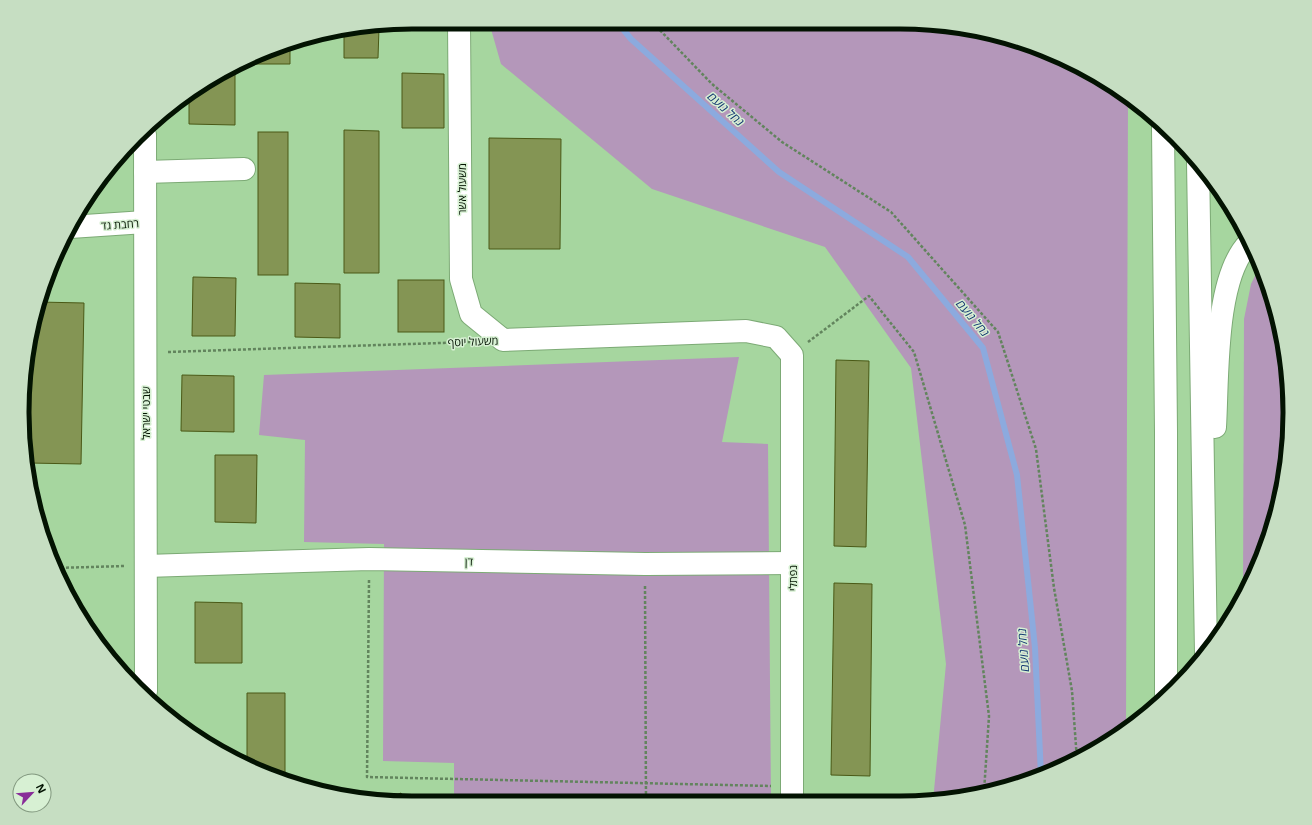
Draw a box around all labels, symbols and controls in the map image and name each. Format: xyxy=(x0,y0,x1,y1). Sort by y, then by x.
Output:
water label: נחל נועם xyxy=(704,88,748,130)
street label: משעול אשר xyxy=(454,163,469,215)
street label: רחבת גד xyxy=(101,215,139,233)
water label: נחל נועם xyxy=(952,296,994,340)
street label: משעול יוסף xyxy=(447,333,499,349)
street label: שבטי ישראל xyxy=(138,386,153,440)
street label: דן xyxy=(465,553,474,569)
street label: נפתלי xyxy=(785,565,800,591)
water label: נחל נועם xyxy=(1013,628,1033,672)
north arrow xyxy=(12,773,52,813)
text: N xyxy=(33,781,50,796)

